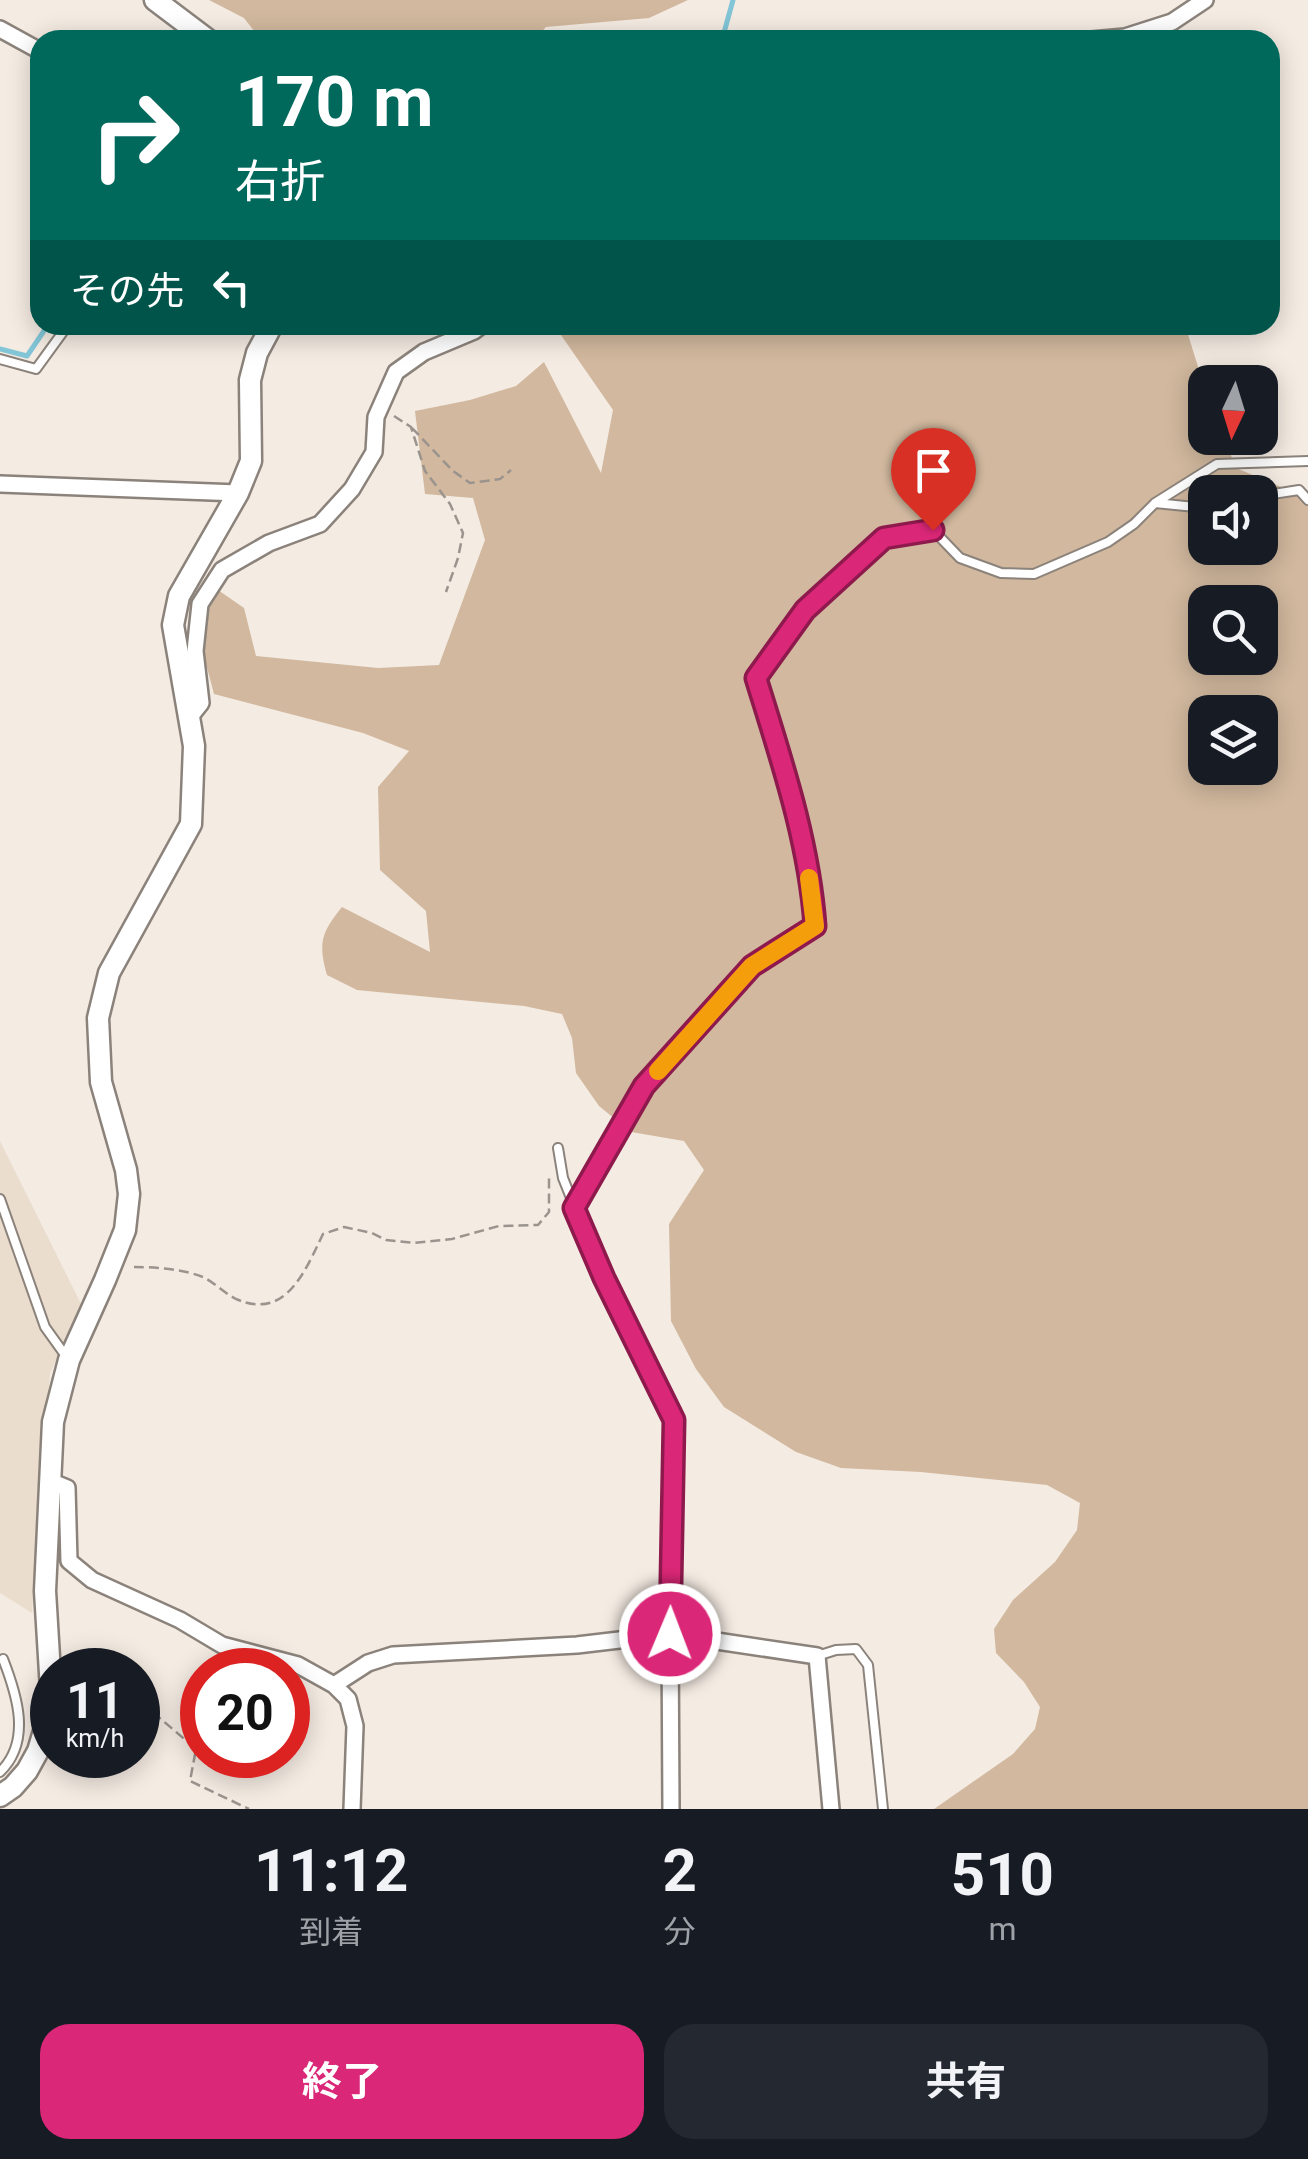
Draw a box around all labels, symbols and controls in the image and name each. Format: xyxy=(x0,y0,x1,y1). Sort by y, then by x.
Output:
text: 170 m xyxy=(235,61,434,143)
icon: right xyxy=(70,70,200,200)
text: 右折 xyxy=(235,155,325,208)
icon: left xyxy=(204,260,259,315)
text: その先 xyxy=(70,269,184,313)
north arrow xyxy=(1188,365,1278,455)
map controls xyxy=(1188,365,1278,785)
pin xyxy=(891,428,976,531)
icon: arrive xyxy=(906,443,961,498)
button: sound xyxy=(1188,475,1278,565)
button: search xyxy=(1188,585,1278,675)
button: layers xyxy=(1188,695,1278,785)
position arrow xyxy=(618,1582,722,1686)
speed limit sign: 20 xyxy=(180,1648,310,1778)
text: 11 xyxy=(66,1672,124,1730)
text: km/h xyxy=(66,1724,124,1753)
text: 11:12 xyxy=(254,1835,409,1906)
text: 2 xyxy=(662,1835,697,1906)
text: 510 xyxy=(951,1839,1054,1910)
text: m xyxy=(988,1910,1016,1948)
text: 到着 xyxy=(299,1913,363,1951)
text: 分 xyxy=(664,1913,696,1951)
button: 終了 xyxy=(40,2024,644,2139)
button: 共有 xyxy=(664,2024,1268,2139)

